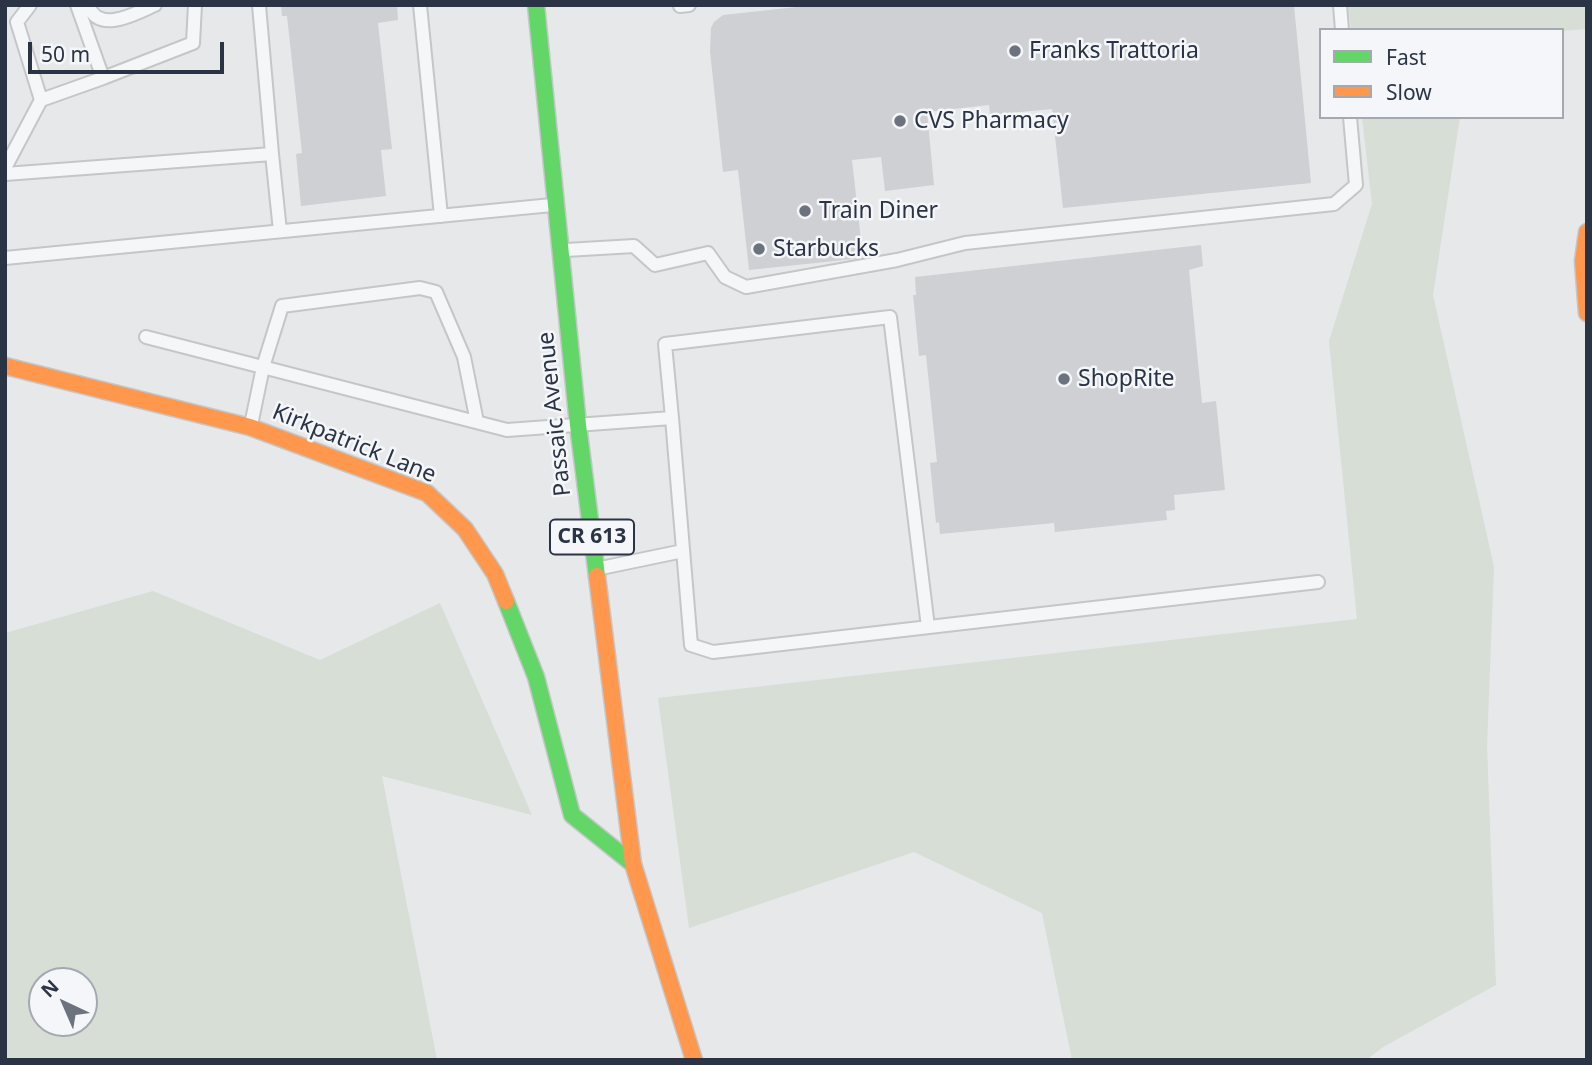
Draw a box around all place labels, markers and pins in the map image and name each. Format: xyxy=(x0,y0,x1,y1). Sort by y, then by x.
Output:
place label: Franks Trattoria xyxy=(1029,37,1199,65)
marker: Franks Trattoria xyxy=(1007,43,1023,59)
place label: CVS Pharmacy xyxy=(914,107,1069,135)
marker: CVS Pharmacy xyxy=(892,113,908,129)
place label: Train Diner xyxy=(819,197,938,225)
marker: Train Diner xyxy=(797,203,813,219)
place label: Starbucks xyxy=(773,235,879,263)
marker: Starbucks xyxy=(751,241,767,257)
place label: ShopRite xyxy=(1078,365,1174,393)
marker: ShopRite xyxy=(1056,371,1072,387)

